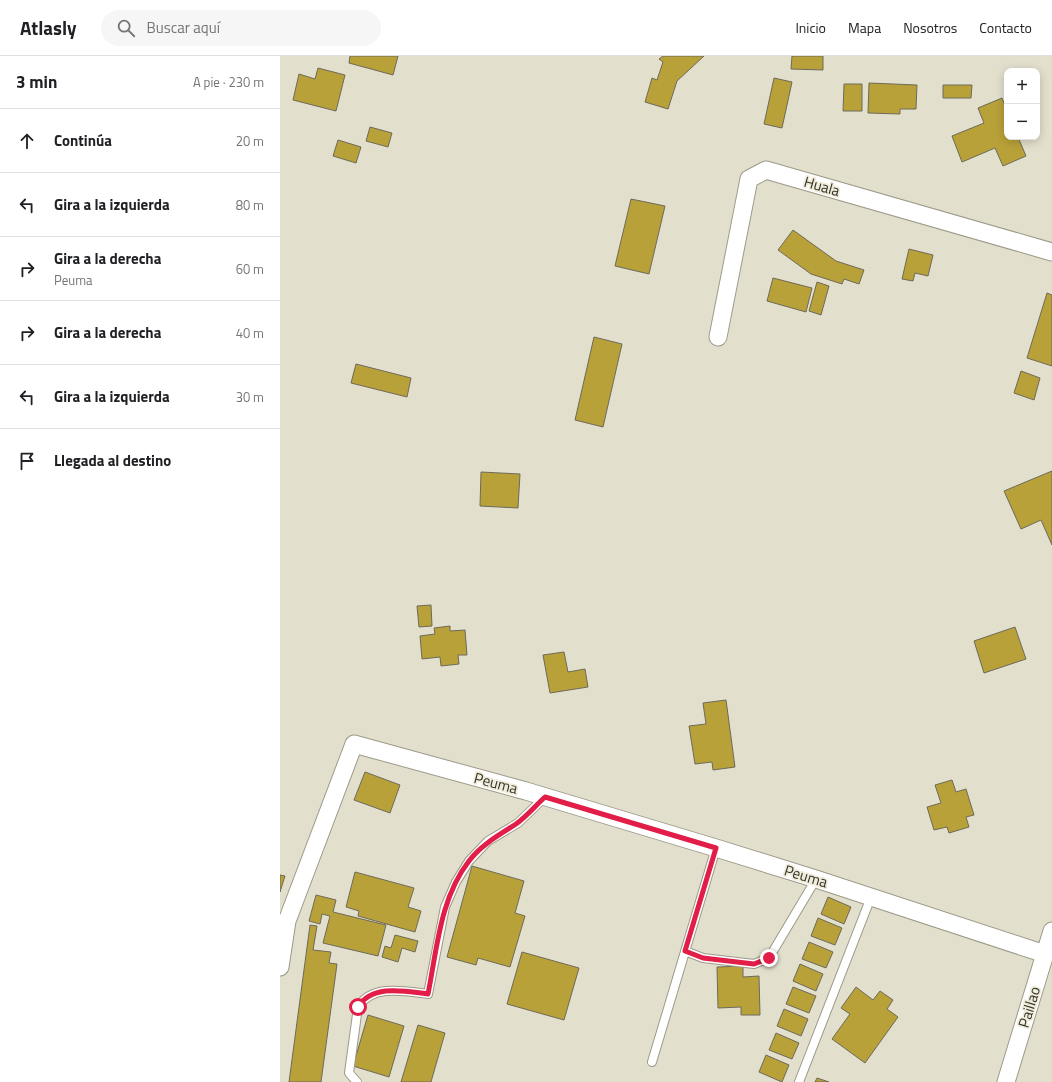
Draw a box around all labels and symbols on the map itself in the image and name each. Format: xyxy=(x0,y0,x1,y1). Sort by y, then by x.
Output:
street label: Huala xyxy=(801,170,843,202)
street label: Peuma xyxy=(472,766,521,800)
street label: Peuma xyxy=(781,859,831,894)
route end xyxy=(760,949,778,967)
street label: Paillao xyxy=(1012,983,1046,1030)
route start xyxy=(349,998,367,1016)

